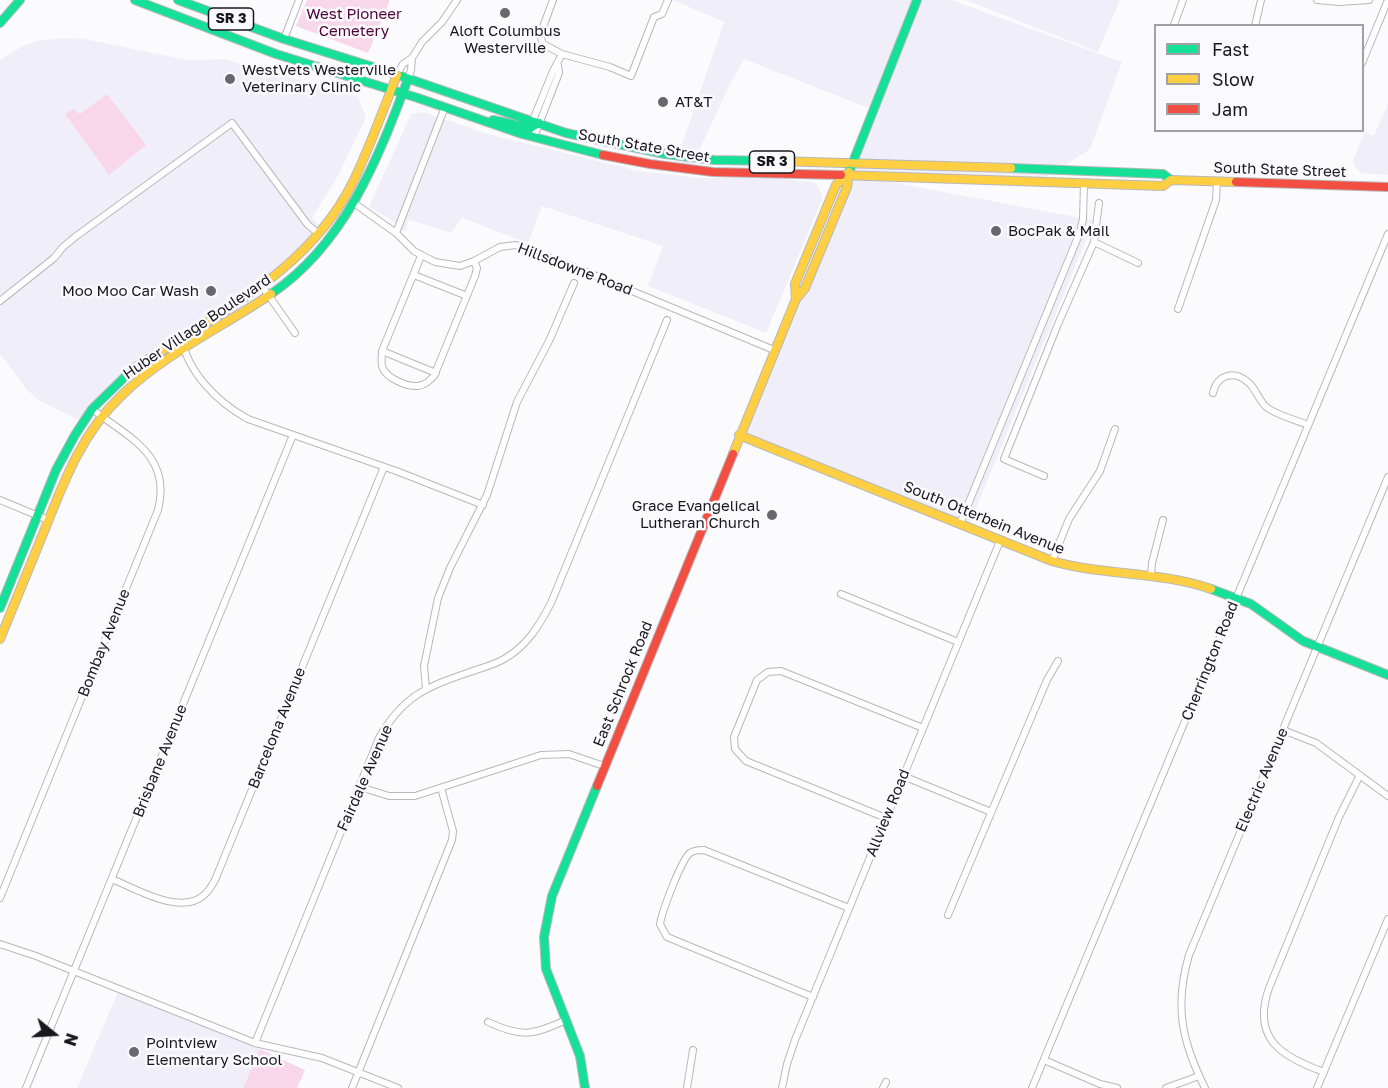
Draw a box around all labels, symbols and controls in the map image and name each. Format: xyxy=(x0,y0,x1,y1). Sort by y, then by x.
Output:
park label: West Pioneer Cemetery xyxy=(306,5,402,40)
marker: Aloft Columbus Westerville xyxy=(498,6,512,20)
road number: SR 3 xyxy=(208,8,254,30)
place label: Aloft Columbus Westerville xyxy=(449,22,561,57)
legend xyxy=(1154,24,1364,132)
text: Fast xyxy=(1212,38,1249,60)
place label: WestVets Westerville Veterinary Clinic xyxy=(242,61,396,96)
text: Slow xyxy=(1212,68,1254,90)
marker: WestVets Westerville Veterinary Clinic xyxy=(223,72,237,86)
place label: AT&T xyxy=(675,93,712,111)
marker: AT&T xyxy=(656,95,670,109)
text: Jam xyxy=(1212,98,1248,120)
street label: South State Street xyxy=(577,126,711,166)
road number: SR 3 xyxy=(750,151,794,173)
street label: South State Street xyxy=(1213,159,1347,181)
place label: BocPak & Mail xyxy=(1008,222,1110,240)
marker: BocPak & Mail xyxy=(989,224,1003,238)
street label: Hillsdowne Road xyxy=(515,239,635,299)
street label: Huber Village Boulevard xyxy=(120,271,274,383)
place label: Moo Moo Car Wash xyxy=(62,282,199,300)
marker: Moo Moo Car Wash xyxy=(204,284,218,298)
street label: South Otterbein Avenue xyxy=(901,477,1067,559)
place label: Grace Evangelical Lutheran Church xyxy=(632,497,760,532)
marker: Grace Evangelical Lutheran Church xyxy=(765,508,779,522)
street label: Bombay Avenue xyxy=(74,586,134,700)
street label: Cherrington Road xyxy=(1178,599,1242,723)
street label: East Schrock Road xyxy=(590,618,656,750)
street label: Barcelona Avenue xyxy=(244,665,310,791)
street label: Brisbane Avenue xyxy=(129,702,191,820)
street label: Fairdale Avenue xyxy=(333,722,397,834)
street label: Electric Avenue xyxy=(1232,725,1292,835)
street label: Allview Road xyxy=(862,767,914,859)
north arrow xyxy=(24,1004,84,1064)
text: N xyxy=(60,1031,83,1048)
place label: Pointview Elementary School xyxy=(146,1034,282,1069)
marker: Pointview Elementary School xyxy=(127,1045,141,1059)

